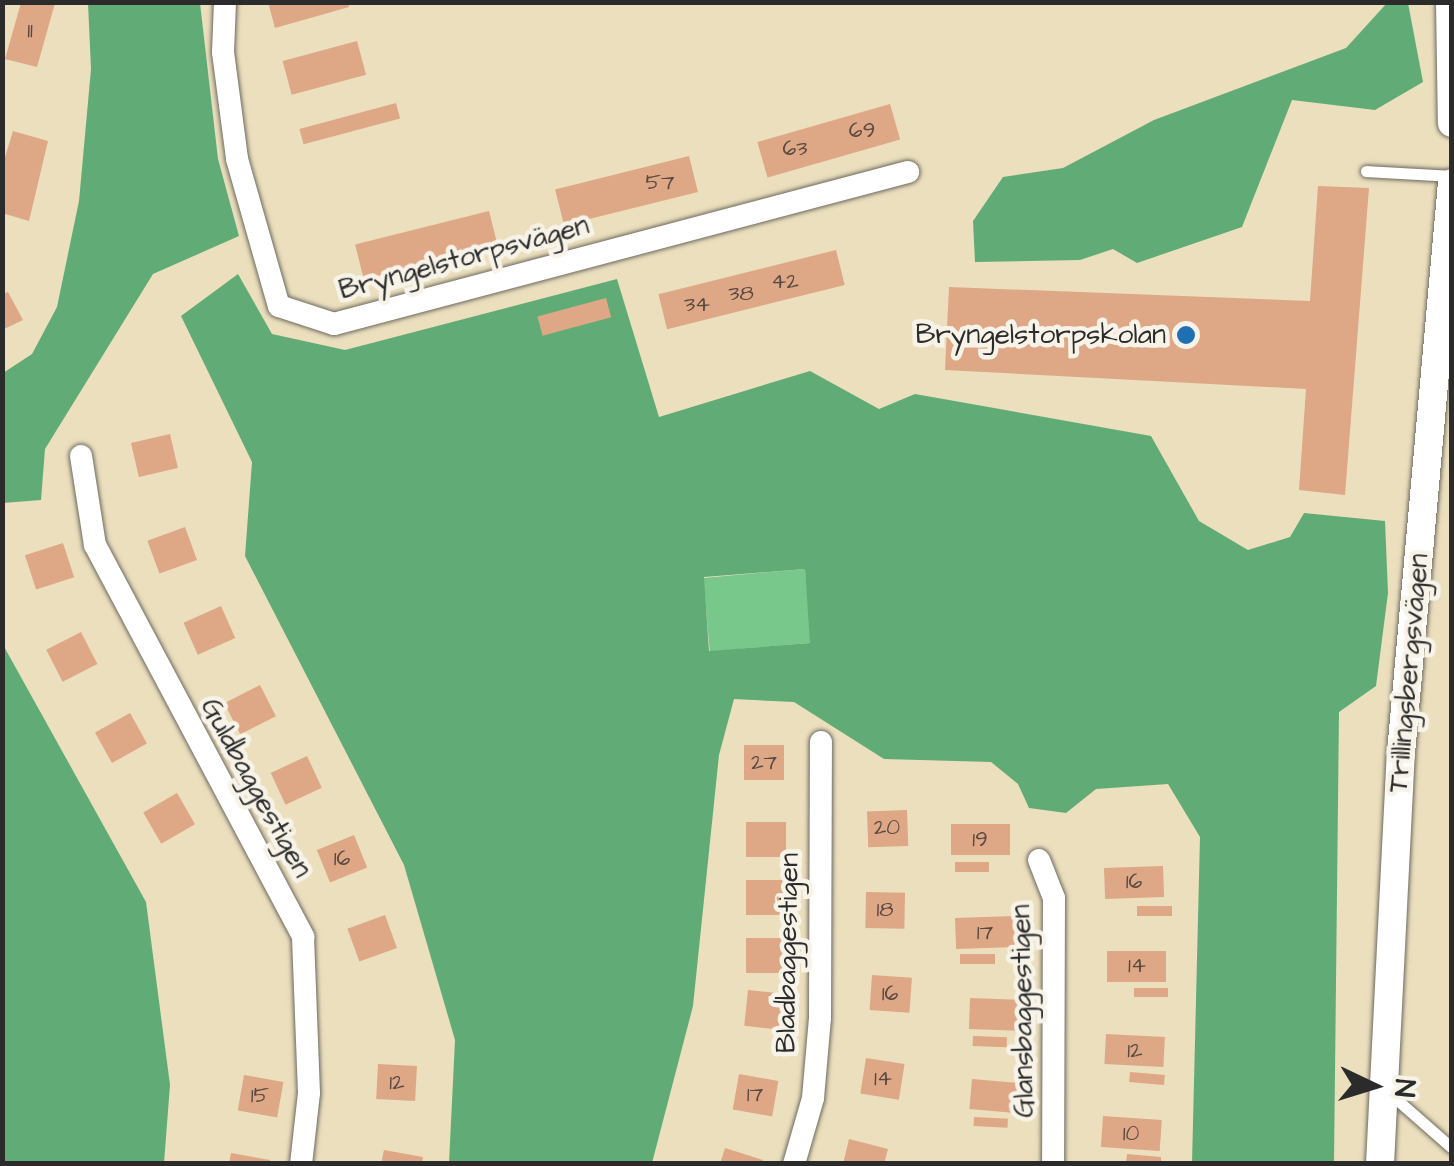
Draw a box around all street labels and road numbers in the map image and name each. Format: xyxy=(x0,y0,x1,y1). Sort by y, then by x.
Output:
street label: Bryngelstorpsvägen xyxy=(335,208,593,308)
street label: Trillingsbergsvägen xyxy=(1382,552,1436,794)
street label: Guldbaggestigen xyxy=(193,693,319,883)
street label: Bladbaggestigen xyxy=(769,853,807,1053)
street label: Glansbaggestigen xyxy=(1004,904,1042,1118)

